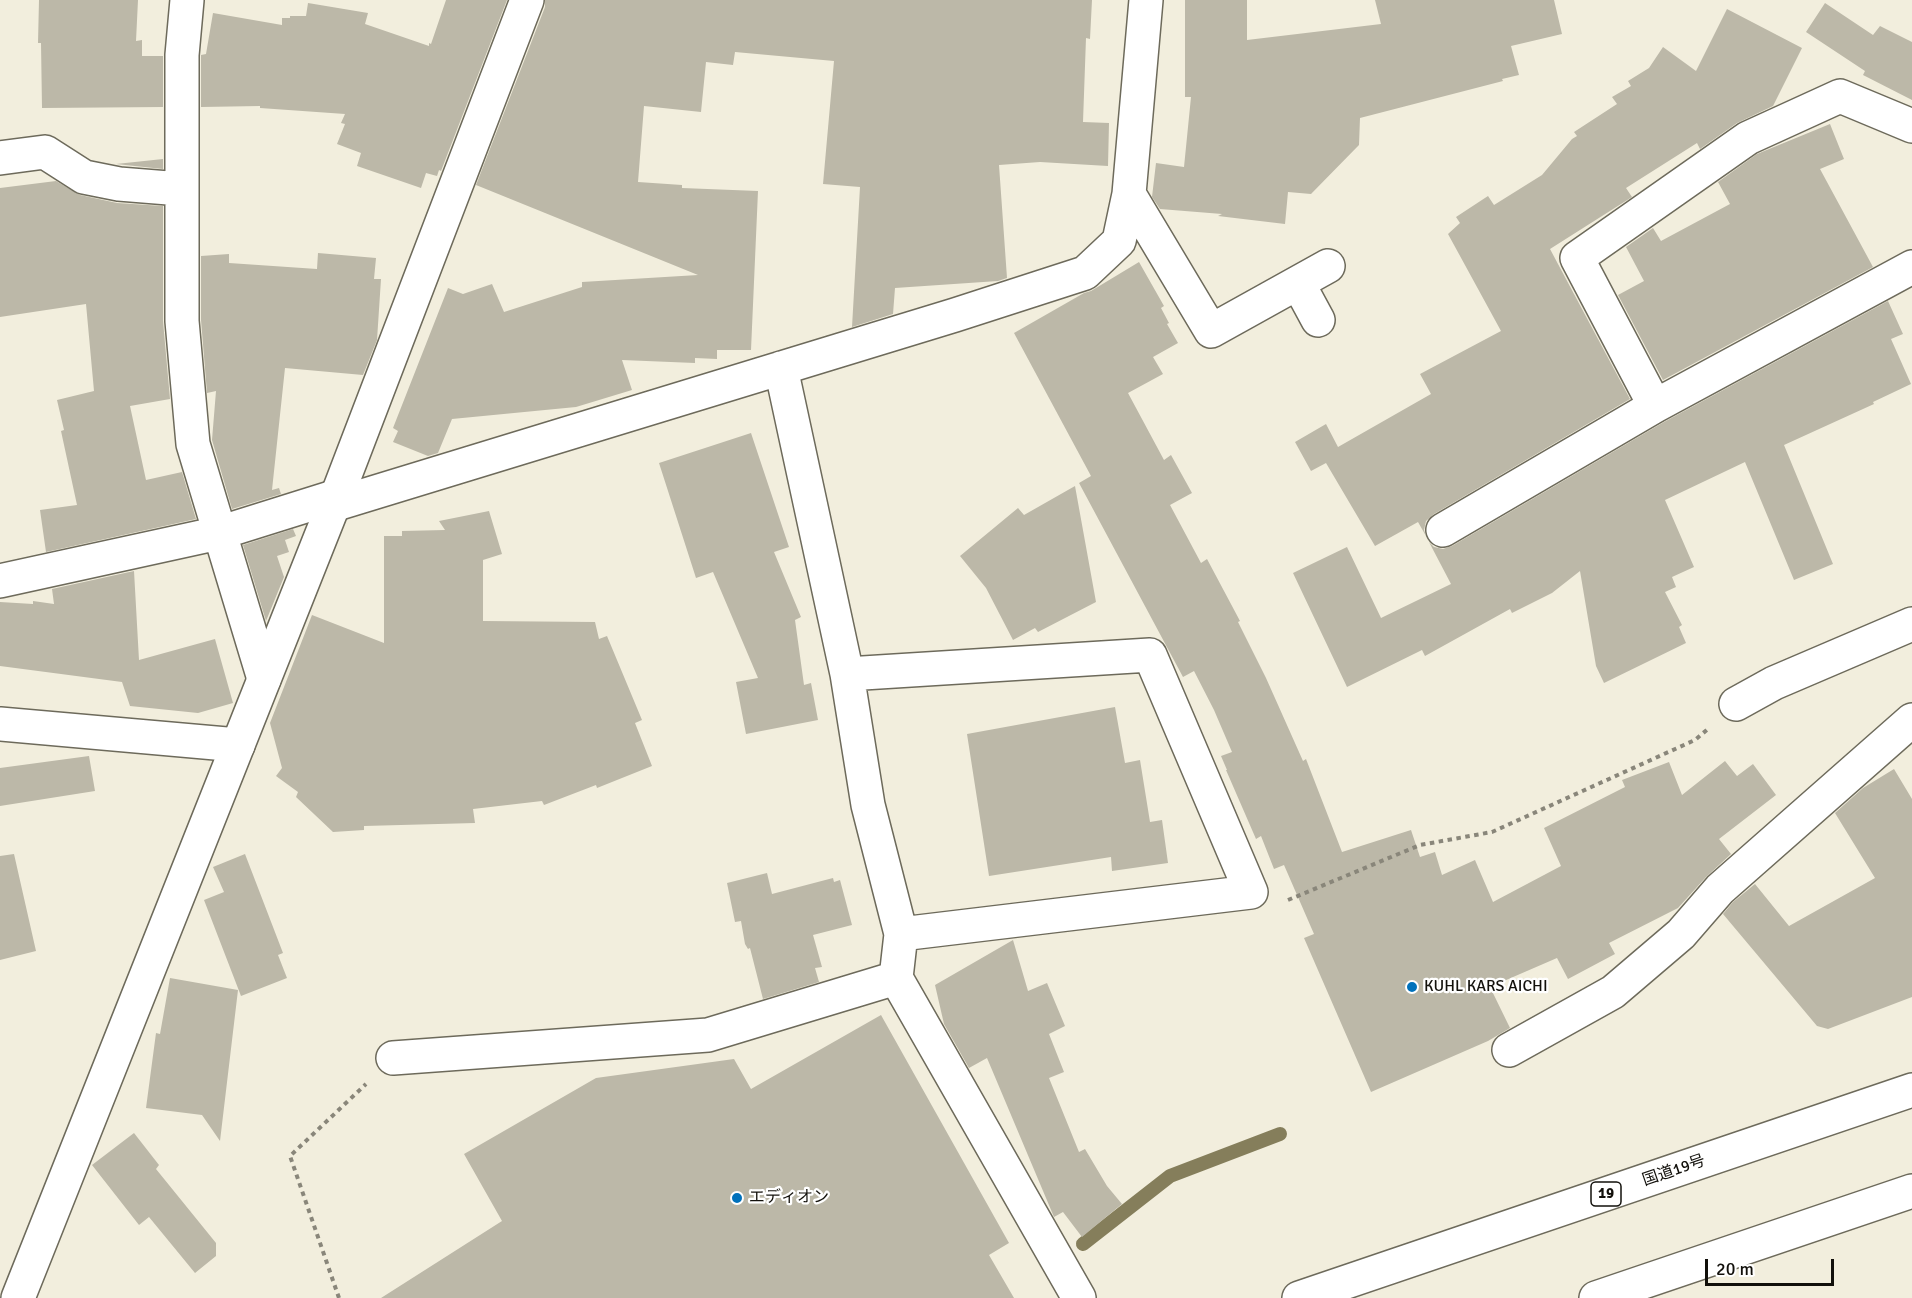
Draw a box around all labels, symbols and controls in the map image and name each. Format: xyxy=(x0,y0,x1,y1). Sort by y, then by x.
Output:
place label: KUHL KARS AICHI xyxy=(1424,977,1548,997)
marker: KUHL KARS AICHI xyxy=(1405,980,1419,994)
street label: 国道19号 xyxy=(1640,1151,1708,1191)
road number: 19 xyxy=(1591,1182,1621,1206)
place label: エディオン xyxy=(749,1188,829,1208)
marker: エディオン xyxy=(730,1191,744,1205)
scale bar xyxy=(1708,1247,1837,1285)
text: 20 m xyxy=(1716,1258,1754,1280)

